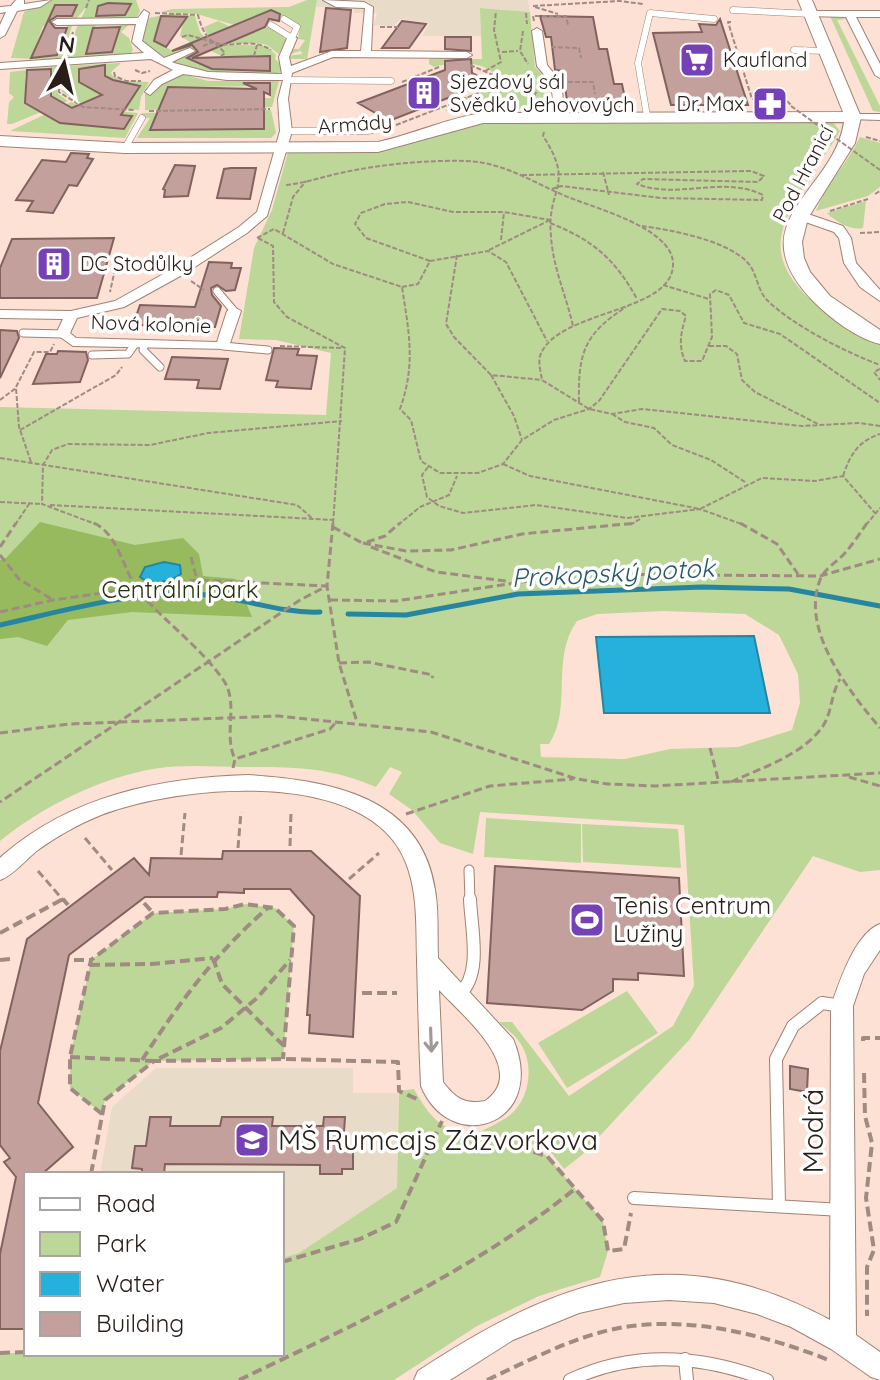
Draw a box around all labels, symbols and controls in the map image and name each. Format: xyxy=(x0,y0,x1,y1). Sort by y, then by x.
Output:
north arrow xyxy=(24,24,104,104)
text: N xyxy=(57,29,77,59)
supermarket icon: Kaufland xyxy=(678,41,716,79)
place label: Kaufland xyxy=(723,47,807,72)
place label: Sjezdový sál Svědků Jehovových xyxy=(450,69,635,117)
building icon: Sjezdový sál Svědků Jehovových xyxy=(405,74,443,112)
pharmacy icon: Dr. Max xyxy=(751,85,789,123)
place label: Dr. Max xyxy=(677,91,744,116)
street label: Armády xyxy=(317,108,393,139)
street label: Pod Hranicí xyxy=(767,121,839,226)
building icon: DC Stodůlky xyxy=(35,245,73,283)
place label: DC Stodůlky xyxy=(80,251,193,276)
street label: Nová kolonie xyxy=(90,309,212,338)
water label: Prokopský potok xyxy=(511,551,717,594)
park label: Centrální park xyxy=(102,574,258,604)
place label: Tenis Centrum Lužiny xyxy=(613,890,771,948)
sports icon: Tenis Centrum Lužiny xyxy=(568,901,606,939)
one-way arrow xyxy=(423,1026,439,1053)
street label: Modrá xyxy=(795,1089,830,1173)
school or university icon: MŠ Rumcajs Zázvorkova xyxy=(233,1121,271,1159)
place label: MŠ Rumcajs Zázvorkova xyxy=(278,1122,598,1157)
legend xyxy=(24,1172,284,1356)
text: Road xyxy=(96,1188,156,1218)
text: Park xyxy=(96,1228,147,1258)
text: Water xyxy=(96,1268,164,1298)
text: Building xyxy=(96,1308,184,1338)

